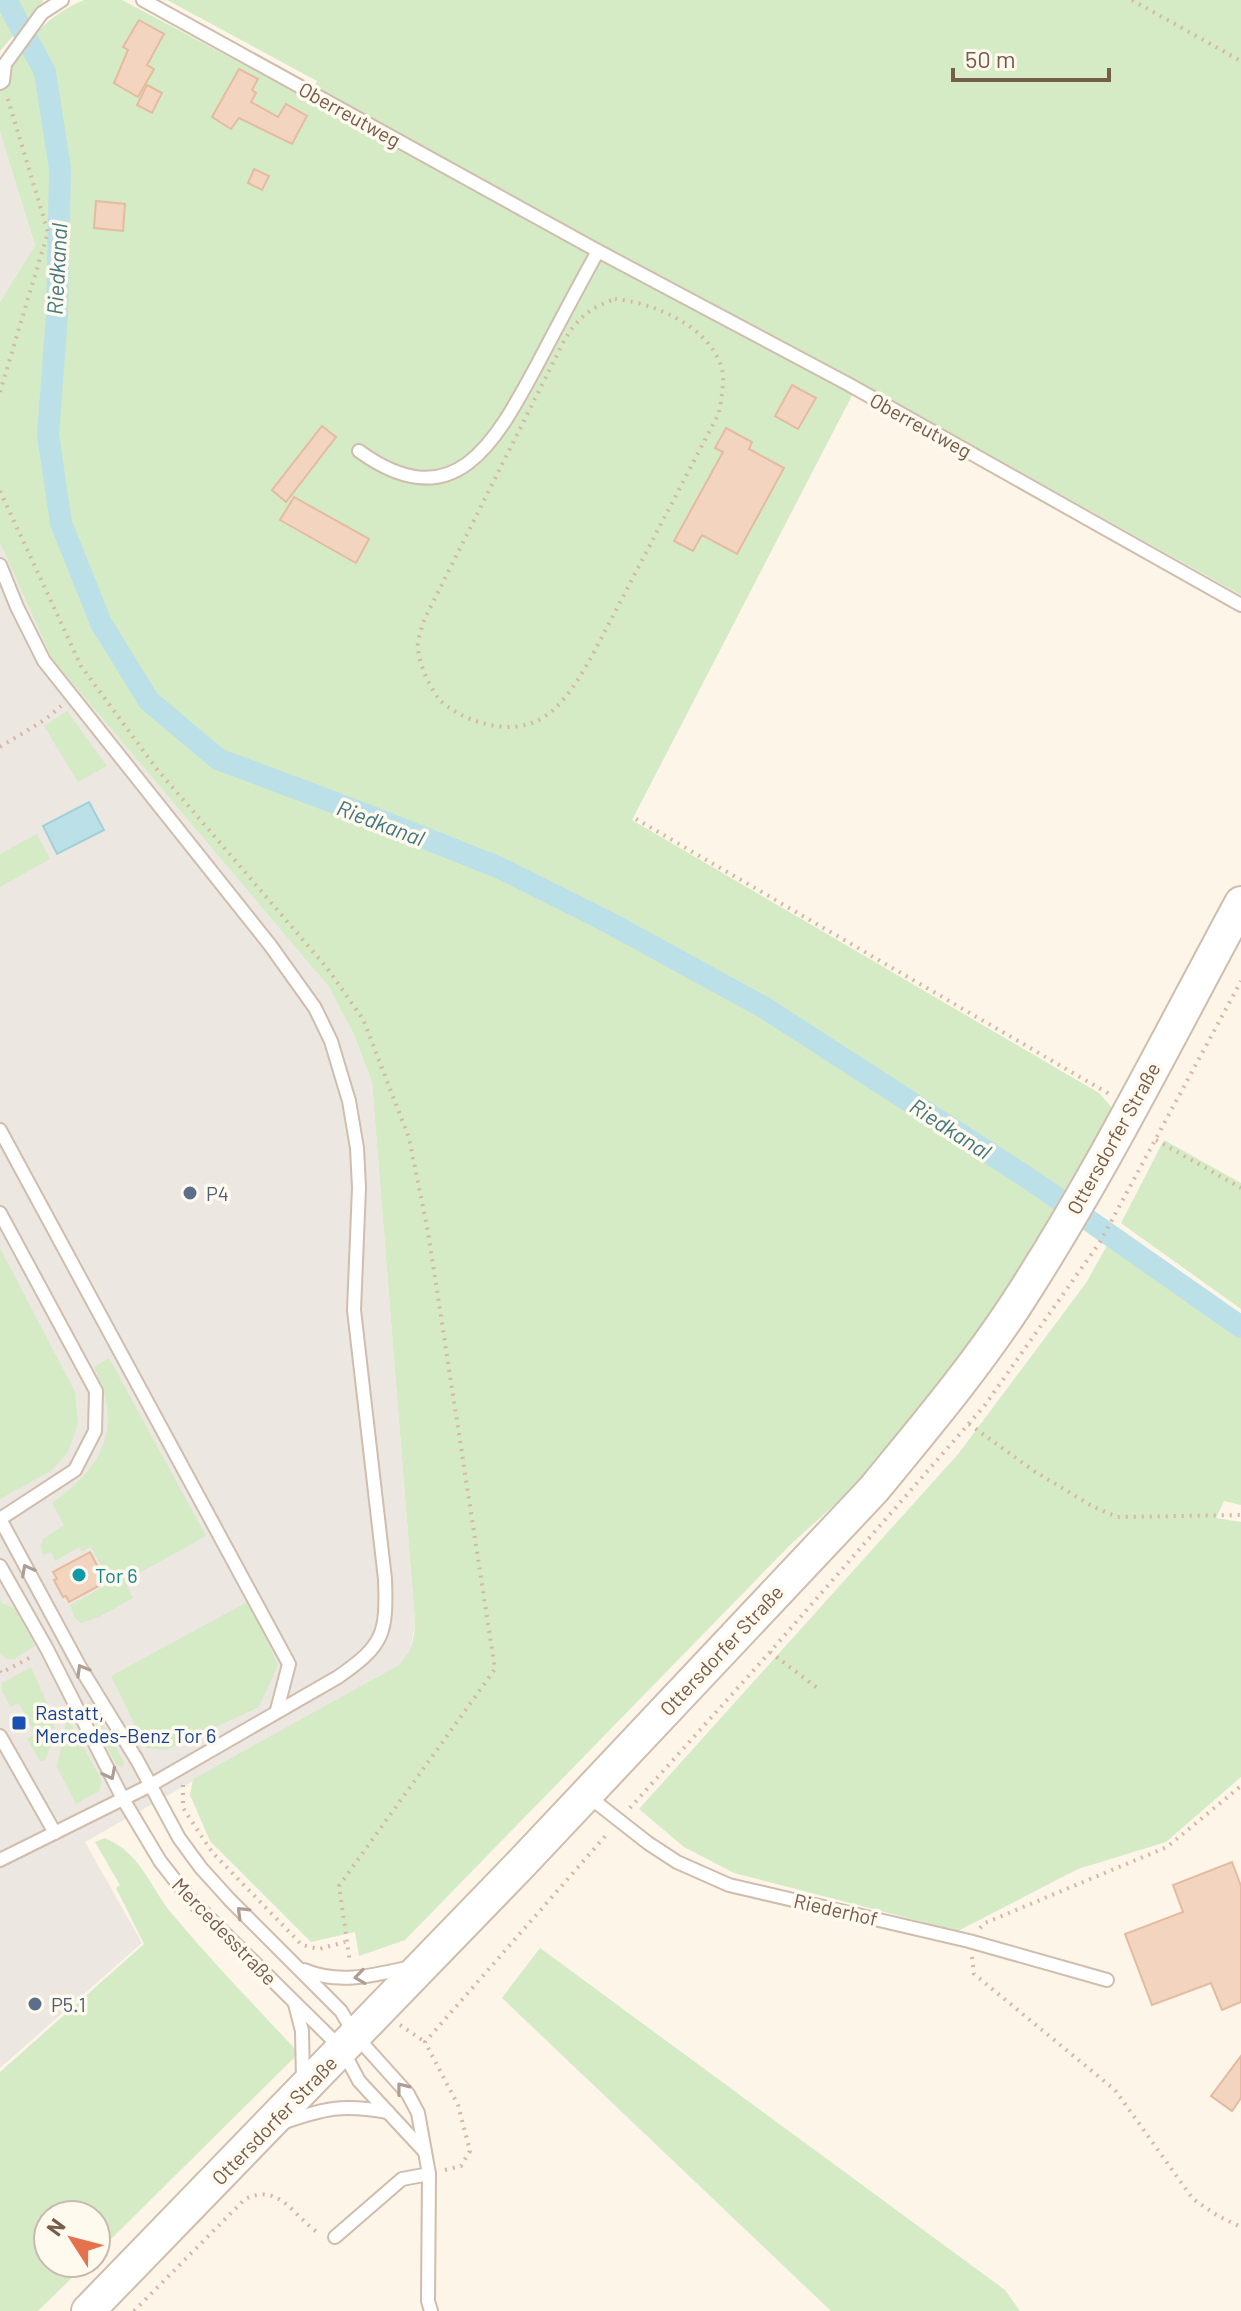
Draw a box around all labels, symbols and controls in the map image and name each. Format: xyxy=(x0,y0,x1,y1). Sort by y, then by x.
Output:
scale bar xyxy=(953,32,1109,82)
text: 50 m xyxy=(965,44,1016,73)
street label: Oberreutweg xyxy=(295,76,405,152)
water label: Riedkanal xyxy=(41,222,71,315)
street label: Oberreutweg xyxy=(866,387,976,463)
water label: Riedkanal xyxy=(334,793,429,851)
street label: Ottersdorfer Straße xyxy=(1061,1058,1165,1218)
water label: Riedkanal xyxy=(906,1092,997,1164)
place label: P4 xyxy=(206,1181,229,1205)
marker: P4 xyxy=(181,1184,199,1202)
one-way arrow xyxy=(22,1563,37,1578)
place label: Tor 6 xyxy=(95,1563,137,1587)
marker: Tor 6 xyxy=(70,1566,88,1584)
street label: Ottersdorfer Straße xyxy=(654,1580,788,1720)
one-way arrow xyxy=(76,1664,92,1679)
place label: Rastatt, Mercedes-Benz Tor 6 xyxy=(35,1700,216,1747)
marker: Rastatt, Mercedes-Benz Tor 6 xyxy=(10,1714,28,1732)
one-way arrow xyxy=(101,1765,116,1780)
street label: Mercedesstraße xyxy=(168,1872,282,1990)
street label: Riederhof xyxy=(792,1888,880,1930)
one-way arrow xyxy=(237,1907,251,1921)
one-way arrow xyxy=(354,1968,367,1985)
place label: P5.1 xyxy=(51,1992,86,2016)
marker: P5.1 xyxy=(26,1995,44,2013)
street label: Ottersdorfer Straße xyxy=(206,2051,342,2189)
one-way arrow xyxy=(397,2083,412,2097)
north arrow xyxy=(32,2199,112,2279)
text: N xyxy=(40,2213,70,2240)

